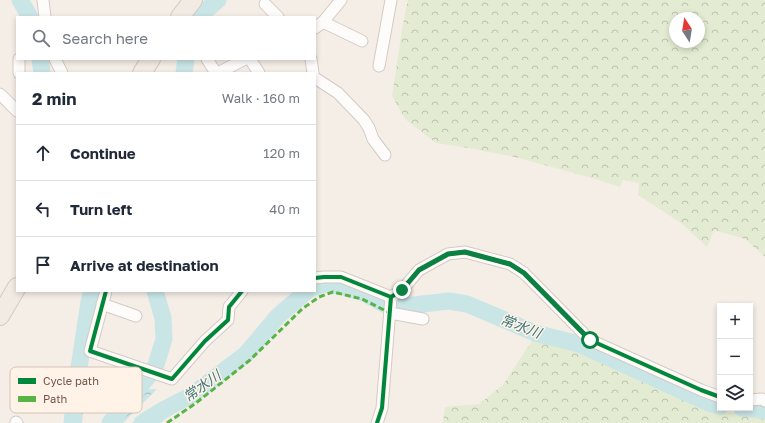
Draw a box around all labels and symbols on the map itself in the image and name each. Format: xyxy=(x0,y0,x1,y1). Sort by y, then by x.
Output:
north arrow xyxy=(669,12,705,48)
route end xyxy=(393,281,411,299)
water label: 常水川 xyxy=(499,310,546,342)
route start xyxy=(581,331,599,349)
water label: 常水川 xyxy=(180,365,225,405)
legend xyxy=(10,367,142,413)
text: Cycle path xyxy=(43,374,99,387)
text: Path xyxy=(43,392,67,405)

